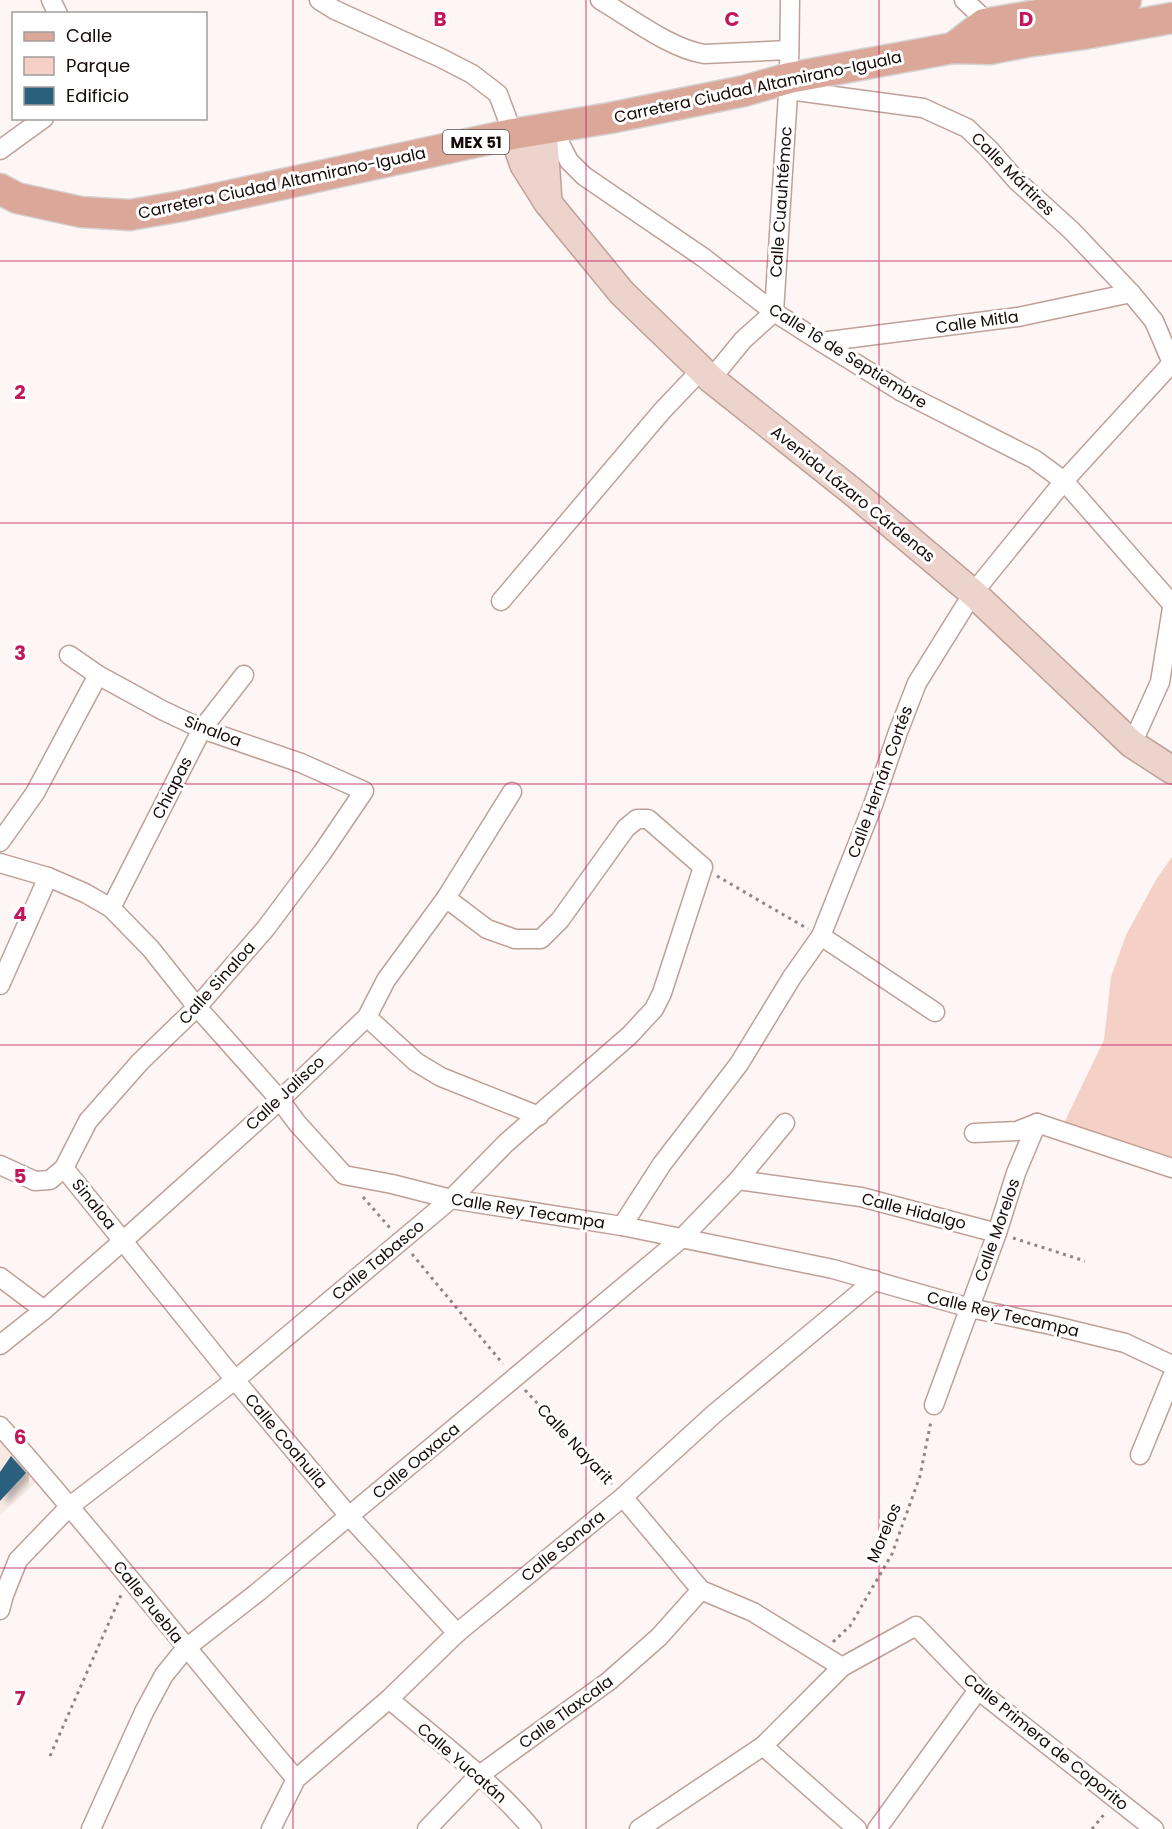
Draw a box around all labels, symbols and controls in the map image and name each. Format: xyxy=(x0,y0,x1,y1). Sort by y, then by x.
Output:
text: B xyxy=(433,5,447,33)
text: C xyxy=(724,5,740,33)
text: D xyxy=(1019,5,1033,33)
legend xyxy=(12,12,207,120)
text: Calle xyxy=(66,23,112,48)
street label: Carretera Ciudad Altamirano-Iguala xyxy=(612,45,904,129)
text: Parque xyxy=(66,53,130,78)
text: Edificio xyxy=(66,83,129,108)
street label: Calle Cuauhtémoc xyxy=(764,125,798,278)
street label: Calle Mártires xyxy=(966,127,1060,221)
road number: MEX 51 xyxy=(443,130,509,154)
street label: Carretera Ciudad Altamirano-Iguala xyxy=(136,141,428,225)
street label: Calle 16 de Septiembre xyxy=(764,298,932,414)
street label: Calle Mitla xyxy=(934,305,1020,339)
text: 2 xyxy=(14,378,26,406)
street label: Avenida Lázaro Cárdenas xyxy=(766,420,940,568)
text: 3 xyxy=(14,639,26,667)
street label: Calle Hernán Cortés xyxy=(842,703,918,861)
street label: Sinaloa xyxy=(181,710,245,752)
street label: Chiapas xyxy=(146,753,198,823)
text: 4 xyxy=(13,900,27,928)
street label: Calle Sinaloa xyxy=(173,936,261,1030)
street label: Calle Jalisco xyxy=(240,1050,330,1136)
text: 5 xyxy=(14,1162,27,1190)
street label: Sinaloa xyxy=(66,1174,122,1234)
street label: Calle Morelos xyxy=(969,1175,1025,1285)
street label: Calle Rey Tecampa xyxy=(449,1187,607,1235)
street label: Calle Hidalgo xyxy=(859,1187,969,1235)
street label: Calle Tabasco xyxy=(327,1214,429,1306)
street label: Calle Rey Tecampa xyxy=(925,1285,1081,1343)
street label: Calle Coahuila xyxy=(239,1388,333,1494)
street label: Calle Nayarit xyxy=(532,1399,619,1490)
street label: Calle Oaxaca xyxy=(367,1418,465,1504)
text: 6 xyxy=(14,1423,26,1451)
street label: Morelos xyxy=(861,1500,907,1566)
street label: Calle Sonora xyxy=(516,1505,610,1587)
street label: Calle Puebla xyxy=(108,1556,188,1648)
street label: Calle Primera de Coporito xyxy=(959,1668,1133,1816)
street label: Calle Tlaxcala xyxy=(514,1670,618,1754)
text: 7 xyxy=(15,1684,26,1712)
street label: Calle Yucatán xyxy=(412,1718,512,1808)

